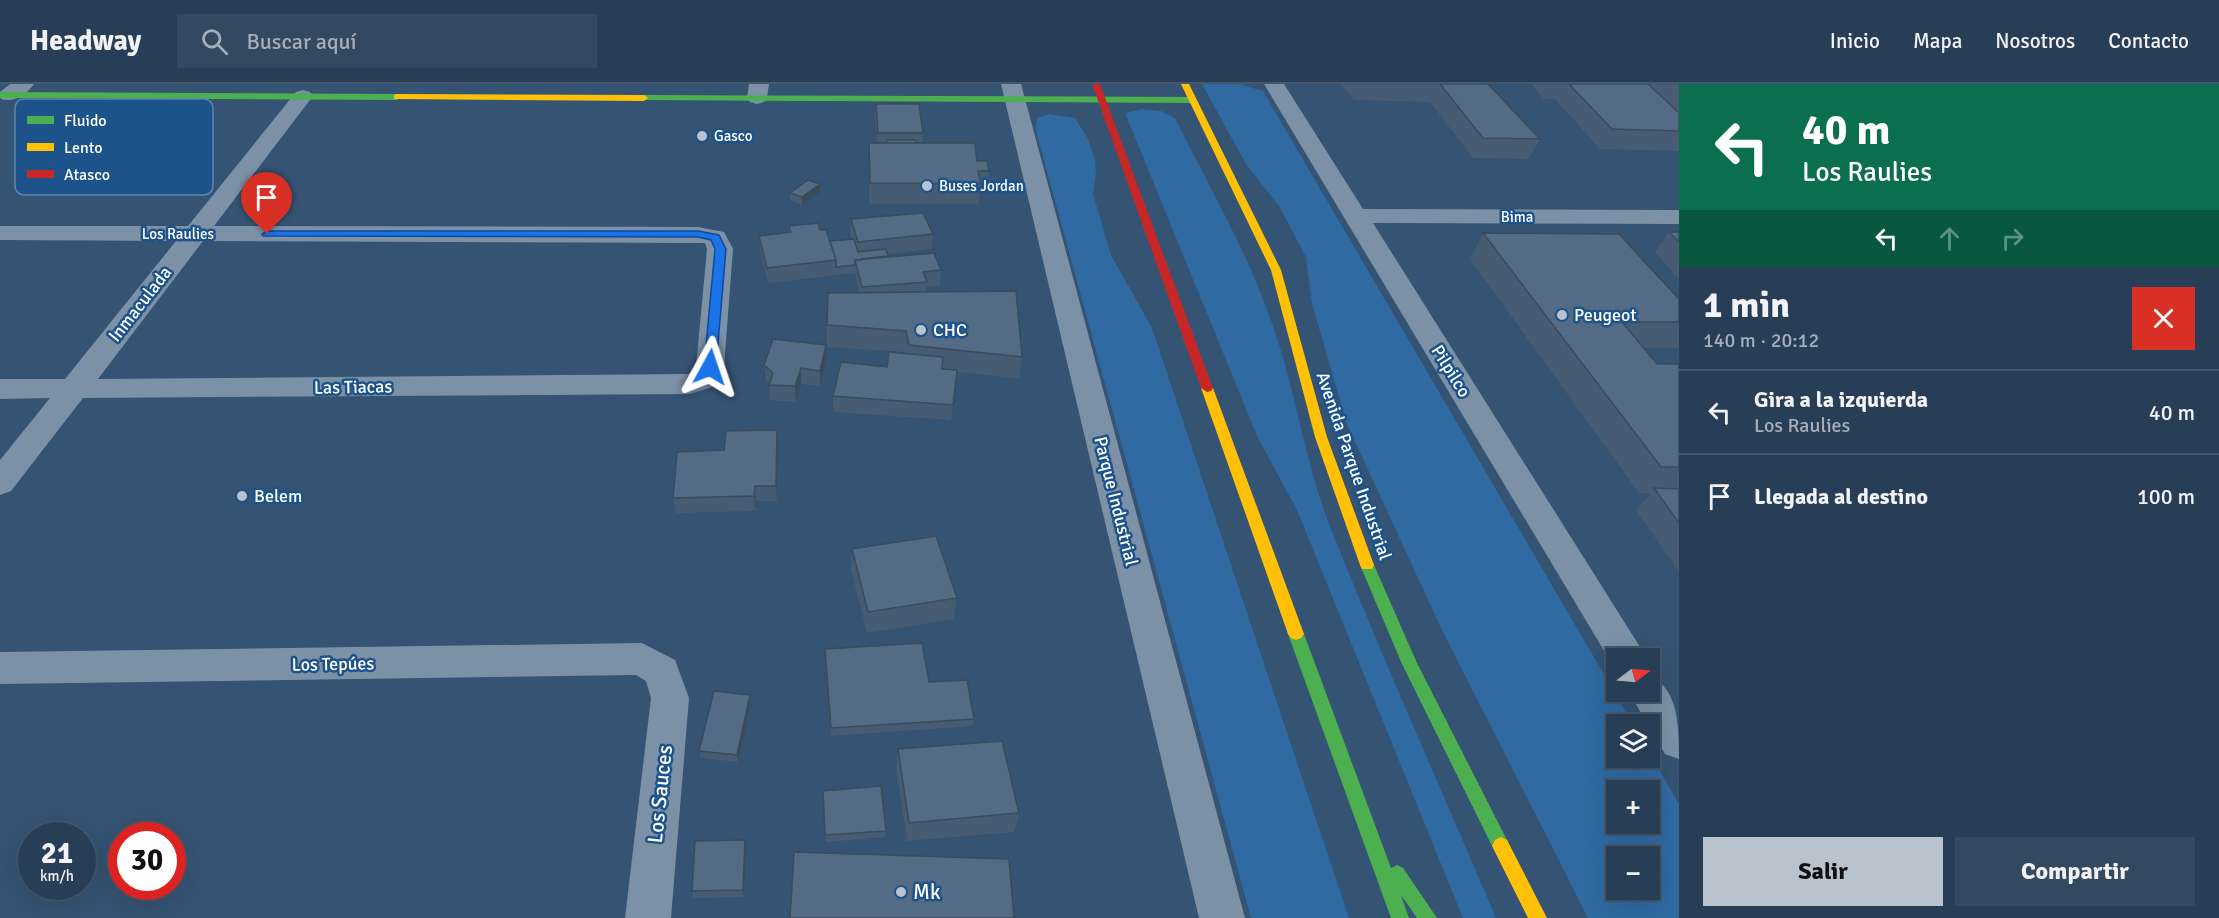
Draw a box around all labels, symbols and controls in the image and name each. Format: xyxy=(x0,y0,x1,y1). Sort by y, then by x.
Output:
search box xyxy=(177,14,597,68)
text: Headway xyxy=(30,24,141,58)
icon: search xyxy=(198,25,231,58)
text: Buscar aquí xyxy=(246,28,356,55)
text: Inicio xyxy=(1830,28,1880,54)
text: Mapa xyxy=(1913,28,1962,54)
text: Nosotros xyxy=(1995,28,2075,54)
text: Contacto xyxy=(2108,28,2189,54)
legend xyxy=(15,99,213,195)
text: 40 m xyxy=(1802,105,1891,156)
icon: left xyxy=(1703,108,1781,186)
text: Fluido xyxy=(64,111,107,131)
place label: Gasco xyxy=(714,127,753,145)
marker: Gasco xyxy=(695,129,709,143)
text: Lento xyxy=(64,138,102,158)
text: Los Raulies xyxy=(1802,156,1932,189)
text: Atasco xyxy=(64,165,110,185)
pin xyxy=(241,172,292,234)
place label: Buses Jordan xyxy=(939,177,1024,195)
marker: Buses Jordan xyxy=(920,179,934,193)
icon: arrive xyxy=(250,181,283,214)
street label: Bima xyxy=(1501,208,1533,226)
icon: left xyxy=(1870,222,1903,255)
icon: ahead xyxy=(1933,222,1966,255)
icon: right xyxy=(1996,222,2029,255)
street label: Los Raulies xyxy=(142,225,215,243)
street label: Inmaculada xyxy=(104,262,176,346)
text: 1 min xyxy=(1703,283,1790,328)
button: close xyxy=(2132,287,2195,350)
place label: Peugeot xyxy=(1574,304,1637,326)
marker: Peugeot xyxy=(1555,308,1569,322)
place label: CHC xyxy=(933,319,967,341)
marker: CHC xyxy=(914,323,928,337)
text: 140 m · 20:12 xyxy=(1703,328,1819,353)
position arrow xyxy=(678,335,742,399)
street label: Pilpilco xyxy=(1426,341,1476,401)
street label: Avenida Parque Industrial xyxy=(1311,369,1397,563)
street label: Las Tiacas xyxy=(314,375,393,399)
text: Gira a la izquierda xyxy=(1754,386,1928,413)
icon: left xyxy=(1703,396,1736,429)
text: 40 m xyxy=(2149,399,2195,426)
text: Los Raulies xyxy=(1754,413,1850,438)
street label: Parque Industrial xyxy=(1089,434,1143,568)
icon: arrive xyxy=(1703,480,1736,513)
text: Llegada al destino xyxy=(1754,483,1928,510)
text: 100 m xyxy=(2137,483,2195,510)
place label: Belem xyxy=(254,485,302,507)
marker: Belem xyxy=(235,489,249,503)
north arrow xyxy=(1606,648,1660,702)
map controls xyxy=(1606,648,1660,900)
street label: Los Tepúes xyxy=(291,652,375,676)
button: layers xyxy=(1606,714,1660,768)
street label: Los Sauces xyxy=(642,744,678,844)
button: + xyxy=(1606,780,1660,834)
speed limit sign: 30 xyxy=(108,822,186,900)
text: 21 xyxy=(41,835,73,872)
button: Salir xyxy=(1703,837,1943,906)
button: Compartir xyxy=(1955,837,2195,906)
button: − xyxy=(1606,846,1660,900)
text: km/h xyxy=(40,867,74,885)
place label: Mk xyxy=(913,879,941,905)
marker: Mk xyxy=(894,885,908,899)

